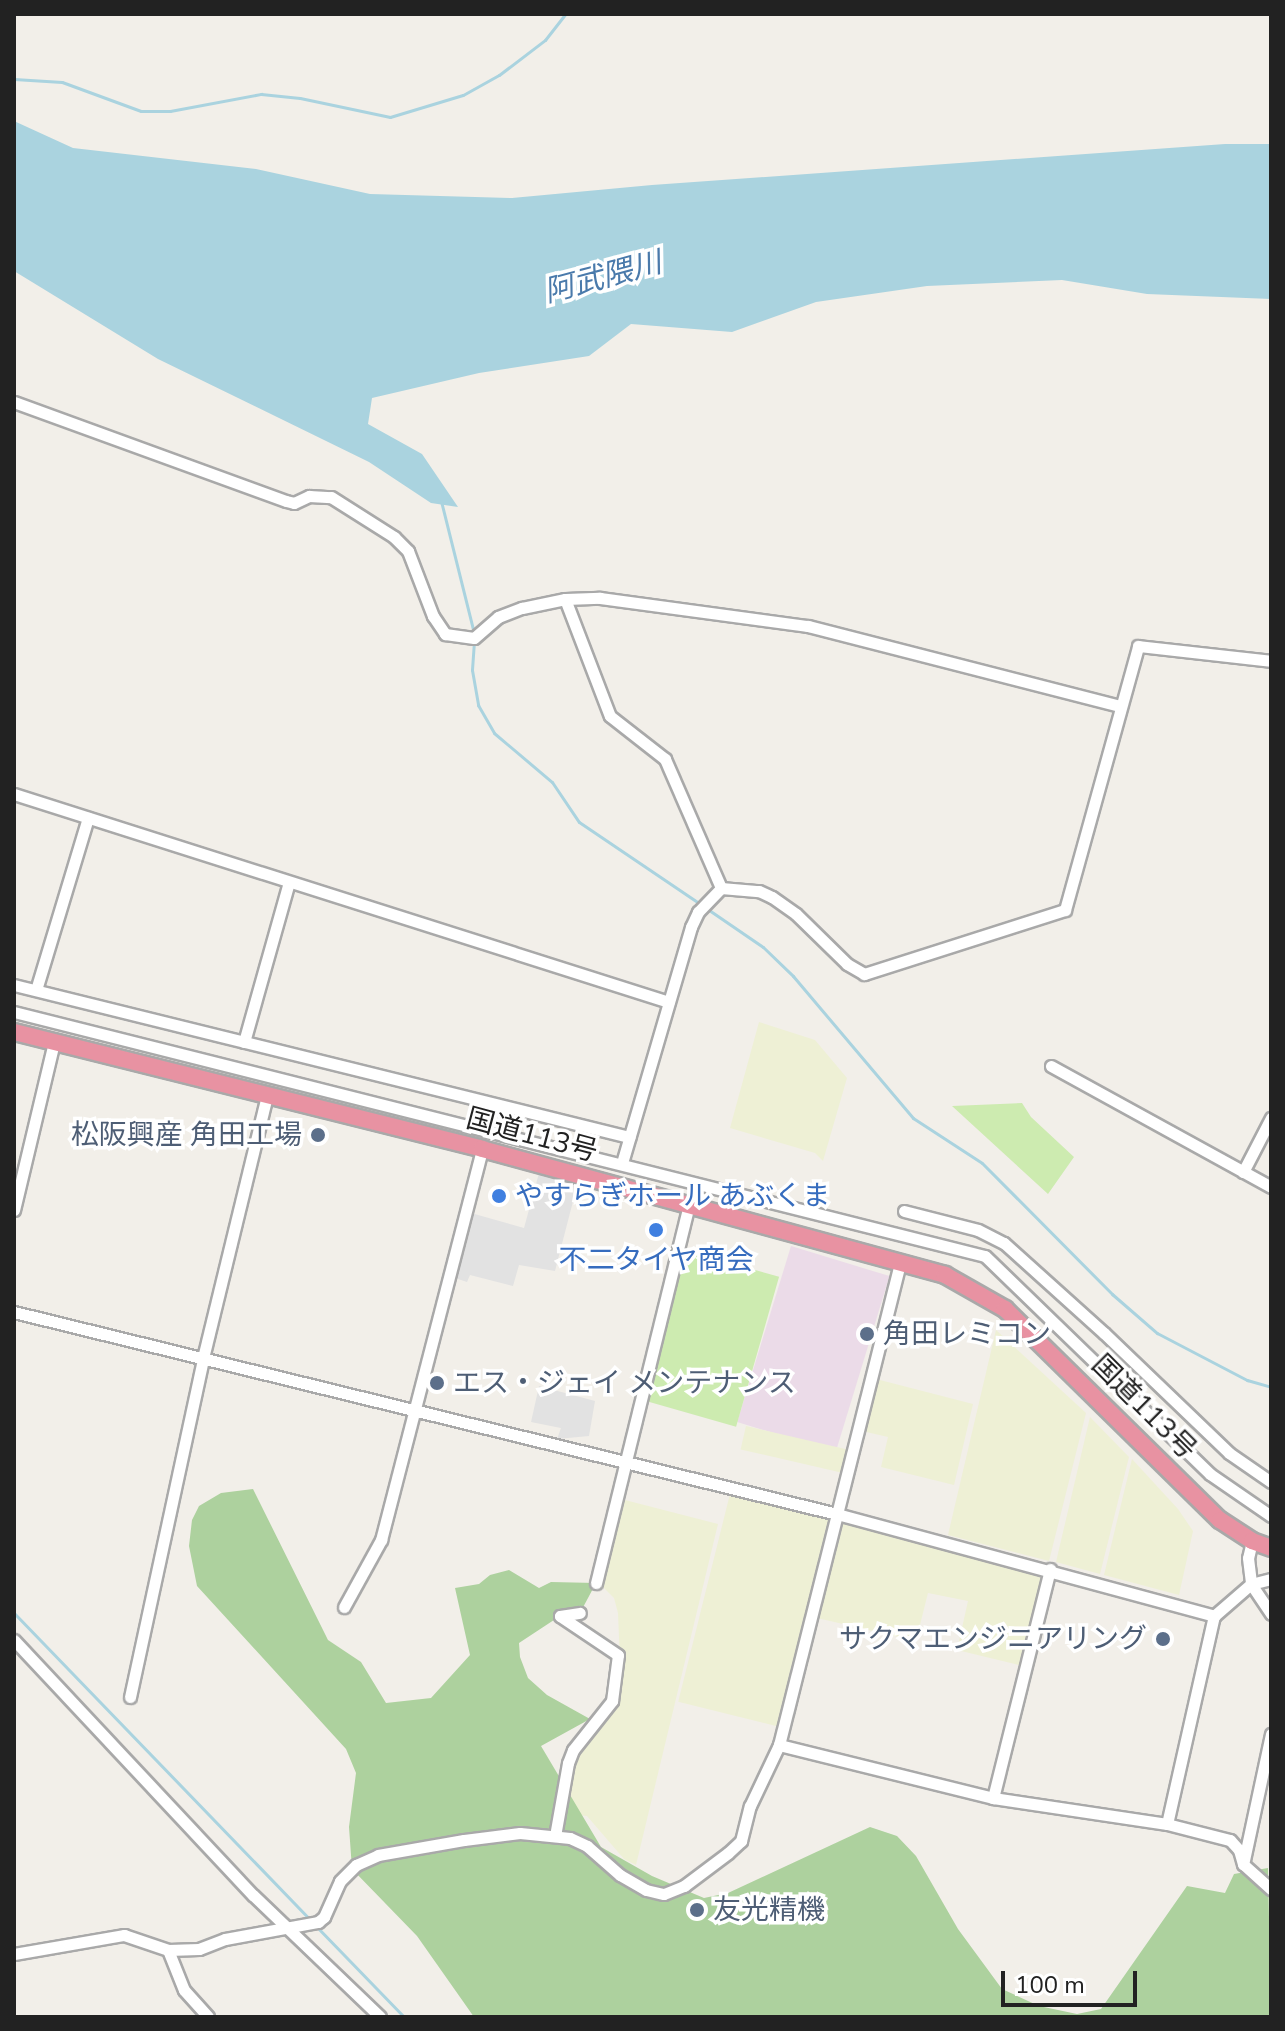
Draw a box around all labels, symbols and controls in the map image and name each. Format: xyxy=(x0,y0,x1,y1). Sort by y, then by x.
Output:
water label: 阿武隈川 xyxy=(540,245,666,311)
street label: 国道113号 xyxy=(463,1101,601,1169)
place label: 松阪興産 角田工場 xyxy=(71,1118,302,1152)
marker: 松阪興産 角田工場 xyxy=(309,1126,327,1144)
place label: やすらぎホール あぶくま xyxy=(515,1179,830,1213)
marker: やすらぎホール あぶくま xyxy=(490,1187,508,1205)
marker: 不二タイヤ商会 xyxy=(647,1221,665,1239)
place label: 不二タイヤ商会 xyxy=(558,1243,754,1277)
place label: 角田レミコン xyxy=(883,1317,1051,1351)
marker: 角田レミコン xyxy=(858,1325,876,1343)
street label: 国道113号 xyxy=(1085,1348,1203,1466)
place label: エス・ジェイ メンテナンス xyxy=(453,1366,796,1400)
marker: エス・ジェイ メンテナンス xyxy=(428,1374,446,1392)
place label: サクマエンジニアリング xyxy=(839,1622,1147,1656)
marker: サクマエンジニアリング xyxy=(1154,1630,1172,1648)
place label: 友光精機 xyxy=(713,1893,825,1927)
marker: 友光精機 xyxy=(688,1901,706,1919)
scale bar xyxy=(1005,1955,1141,2005)
text: 100 m xyxy=(1015,1969,1085,2001)

